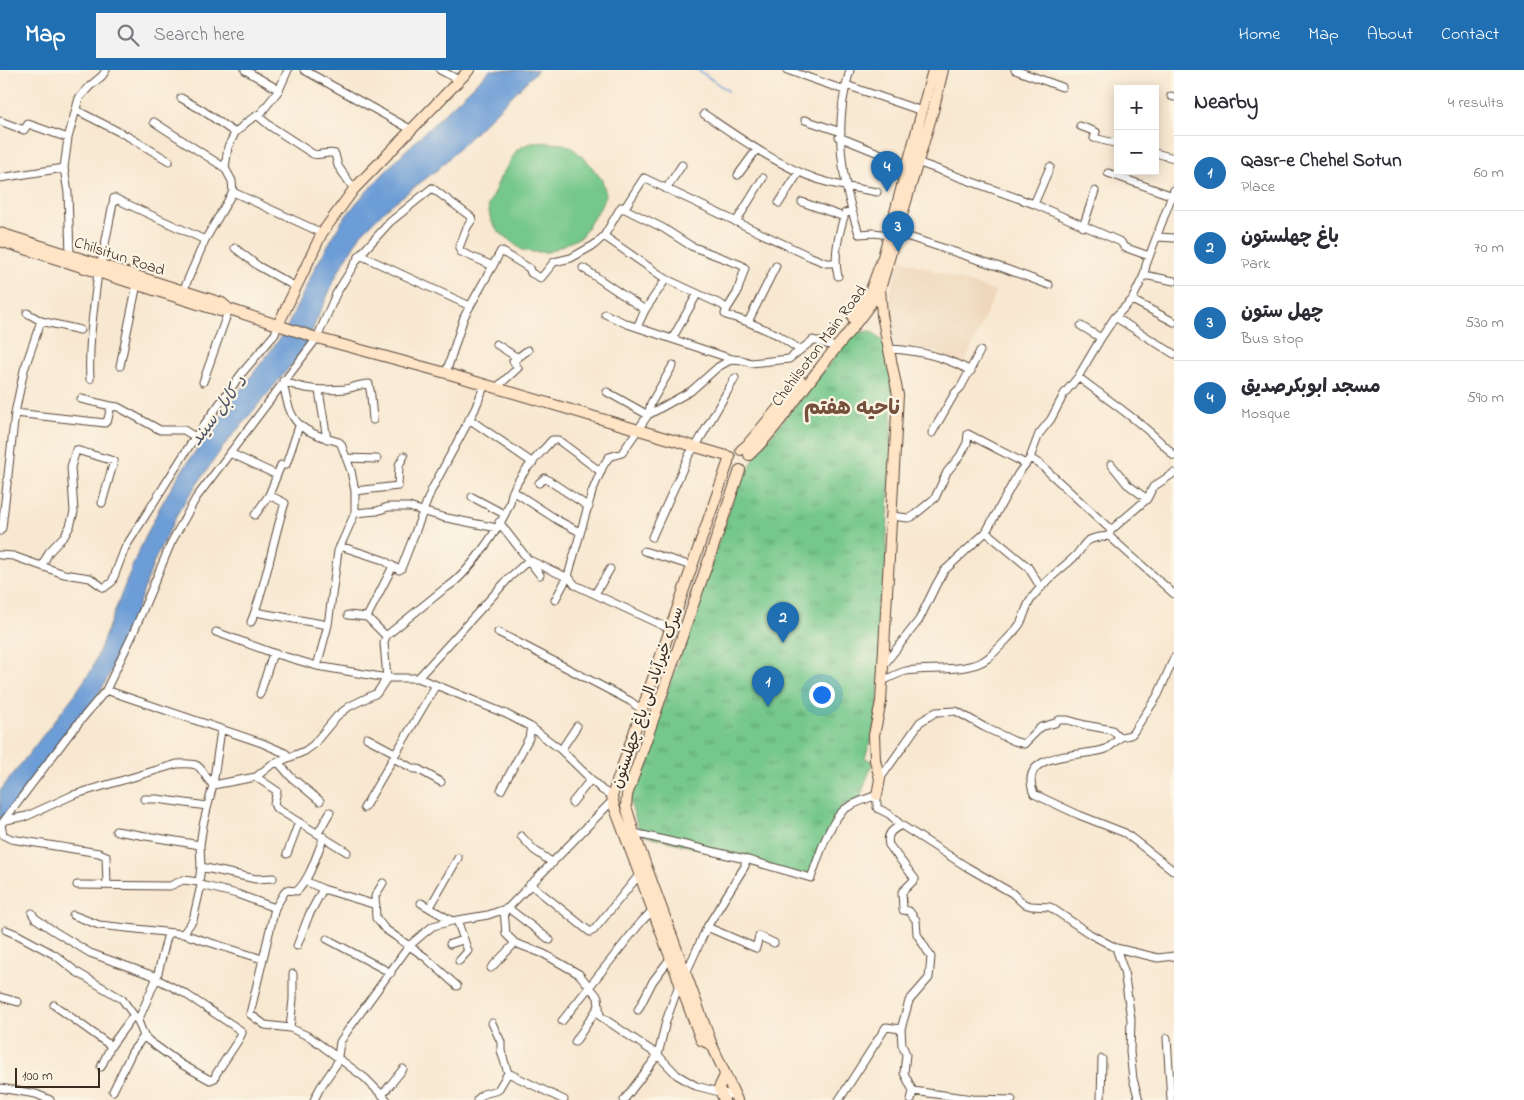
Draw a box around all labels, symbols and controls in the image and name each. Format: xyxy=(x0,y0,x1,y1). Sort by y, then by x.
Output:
search box xyxy=(96,13,446,58)
text: Map xyxy=(25,18,66,53)
icon: search xyxy=(114,21,142,49)
text: Search here xyxy=(154,22,245,49)
text: Home xyxy=(1239,22,1280,48)
text: Map xyxy=(1308,22,1339,48)
text: About xyxy=(1367,22,1413,48)
text: Contact xyxy=(1441,22,1499,48)
map controls xyxy=(1114,85,1159,175)
button: + xyxy=(1114,85,1159,130)
text: Nearby xyxy=(1194,88,1258,118)
text: 4 results xyxy=(1448,91,1504,115)
button: − xyxy=(1114,130,1159,175)
text: Qasr-e Chehel Sotun xyxy=(1241,148,1402,175)
pin: 4 xyxy=(871,151,903,192)
text: 1 xyxy=(1207,161,1213,185)
text: 60 m xyxy=(1474,161,1504,185)
text: Place xyxy=(1241,175,1275,199)
pin: 3 xyxy=(882,211,914,252)
text: باغ چهلستون xyxy=(1241,224,1339,251)
street label: Chilsitun Road xyxy=(71,231,168,283)
text: 2 xyxy=(1206,236,1214,260)
text: 70 m xyxy=(1474,236,1504,260)
text: Park xyxy=(1241,252,1270,276)
street label: Chehilsoton Main Road xyxy=(766,280,873,412)
text: چهل ستون xyxy=(1241,299,1323,326)
text: 3 xyxy=(1207,311,1213,335)
text: 530 m xyxy=(1465,311,1504,335)
text: Bus stop xyxy=(1241,327,1304,351)
water label: د کابل سيند xyxy=(184,370,255,452)
text: مسجد ابوبکرصدیق xyxy=(1241,374,1380,401)
text: 4 xyxy=(1207,386,1213,410)
text: 590 m xyxy=(1467,386,1504,410)
district label: ناحیه هفتم xyxy=(804,394,900,424)
text: Mosque xyxy=(1241,402,1290,426)
pin: 2 xyxy=(767,602,799,643)
street label: سرک خیرآباد الی باغ چهلستون xyxy=(605,603,690,792)
pin: 1 xyxy=(752,666,784,707)
your location xyxy=(809,682,835,708)
scale bar xyxy=(15,1065,100,1088)
text: 100 m xyxy=(22,1066,53,1087)

